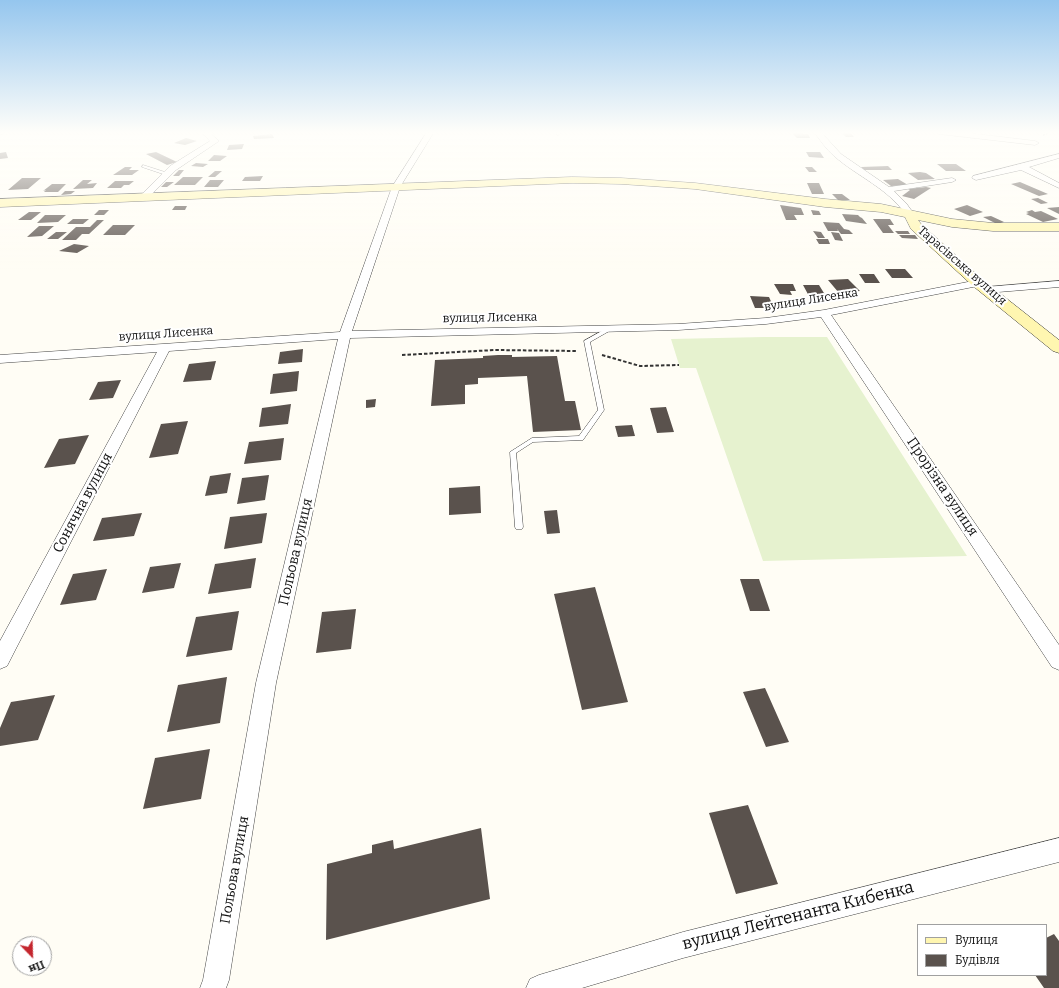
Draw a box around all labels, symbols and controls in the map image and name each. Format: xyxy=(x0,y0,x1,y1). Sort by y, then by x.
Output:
street label: Тарасівська вулиця xyxy=(915,224,1009,308)
street label: вулиця Лисенка xyxy=(763,285,859,315)
street label: вулиця Лисенка xyxy=(443,310,537,326)
street label: вулиця Лисенка xyxy=(118,324,214,344)
street label: Прорізна вулиця xyxy=(903,434,981,540)
street label: Сонячна вулиця xyxy=(50,450,116,556)
street label: Польова вулиця xyxy=(276,497,316,607)
street label: Польова вулиця xyxy=(217,815,253,925)
street label: вулиця Лейтенанта Кибенка xyxy=(680,877,916,955)
legend xyxy=(917,924,1047,976)
text: Вулиця xyxy=(955,933,998,947)
north arrow xyxy=(12,936,52,976)
text: Будівля xyxy=(955,953,1000,967)
text: Пн xyxy=(27,957,46,976)

